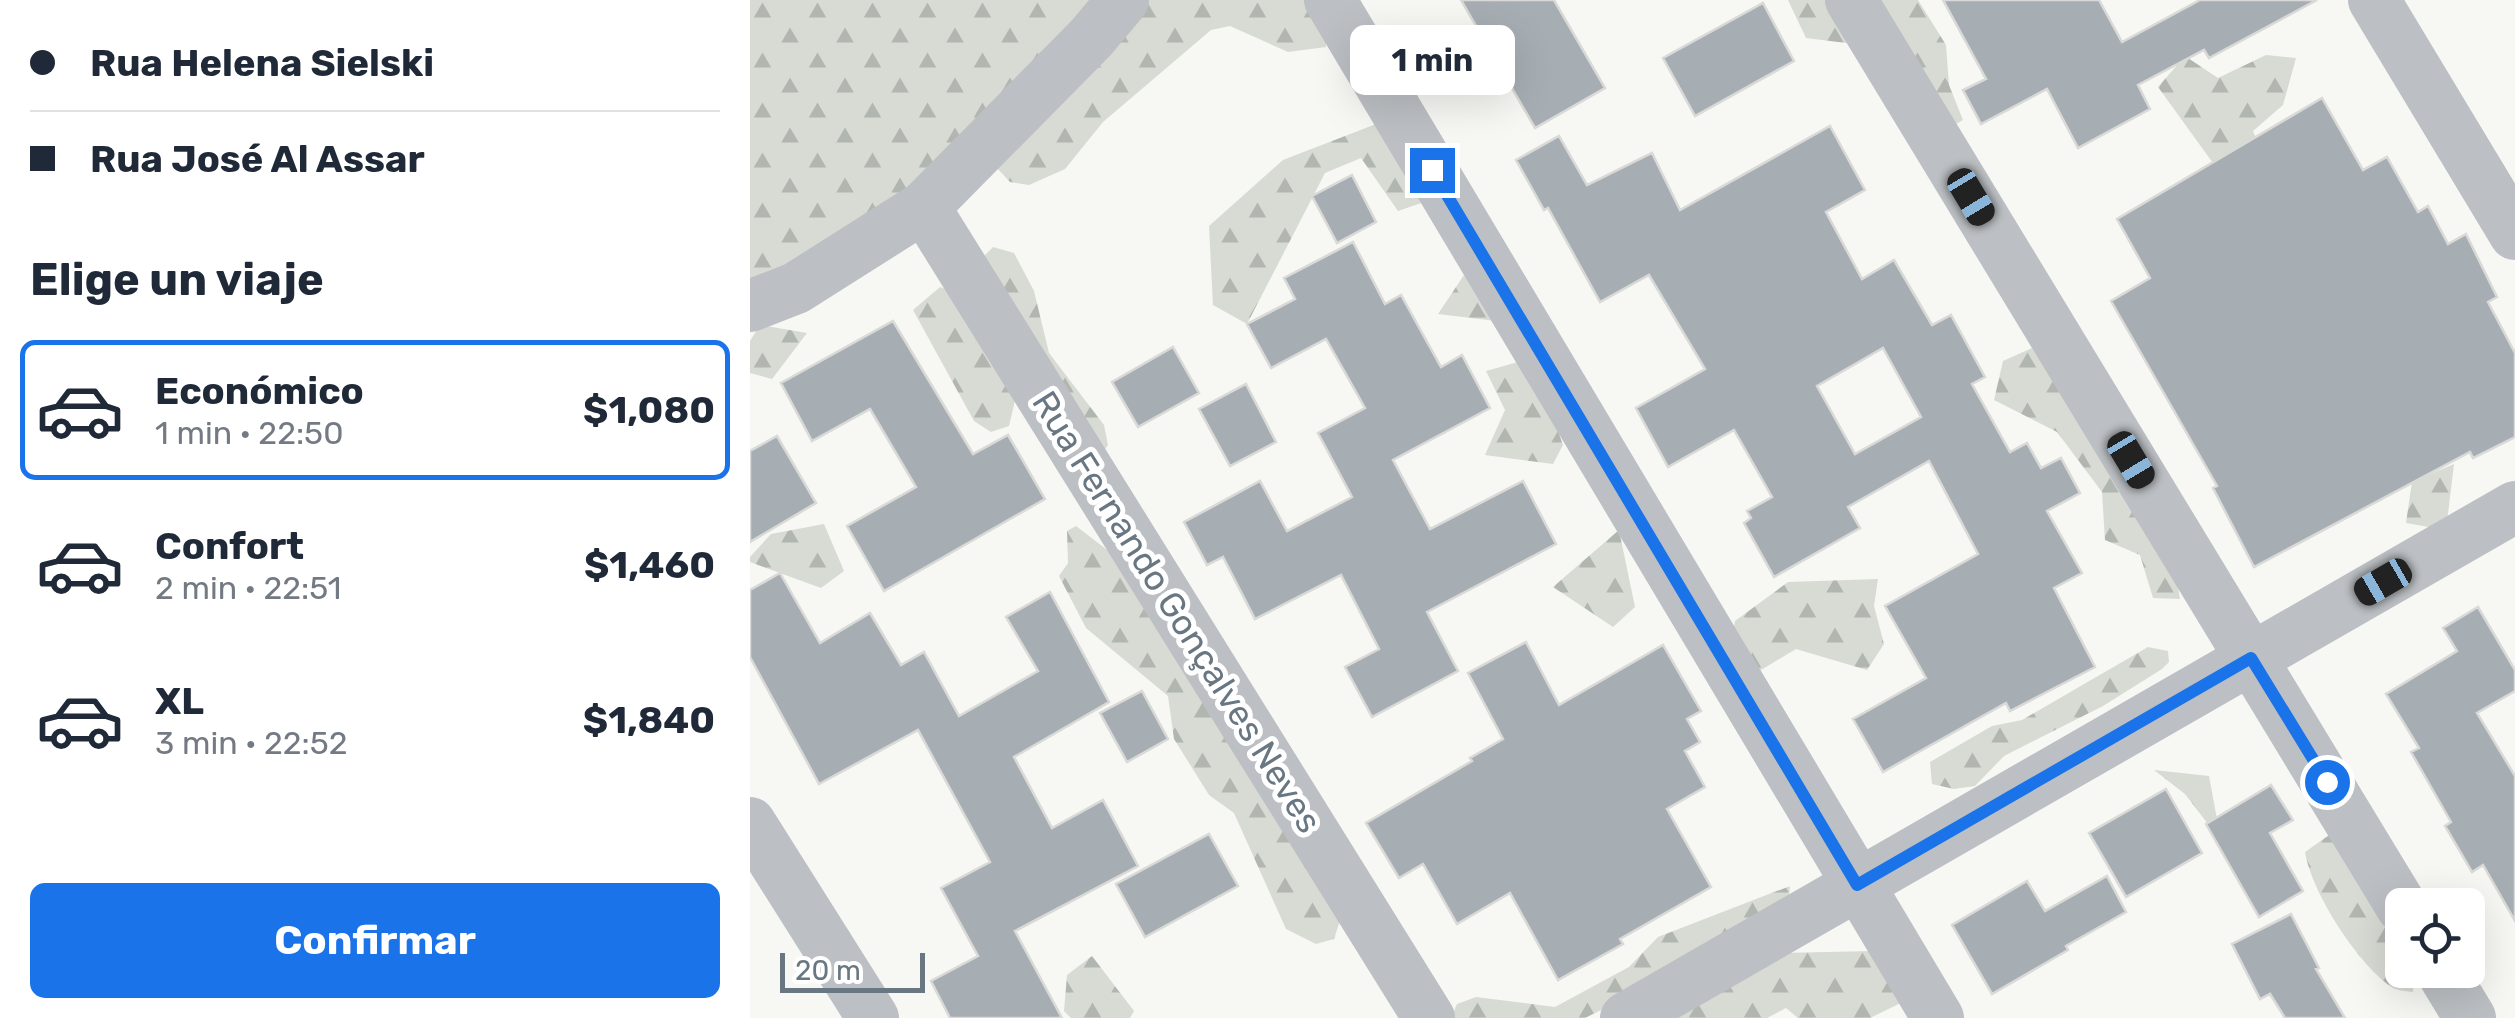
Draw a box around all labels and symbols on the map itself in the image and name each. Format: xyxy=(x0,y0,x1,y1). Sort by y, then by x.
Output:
callout: 1 min xyxy=(1350,25,1514,95)
route end xyxy=(1410,148,1455,193)
car xyxy=(1943,164,1999,230)
street label: Rua Fernando Gonçalves Neves xyxy=(1023,384,1331,840)
car xyxy=(2103,427,2159,493)
car xyxy=(2350,554,2416,610)
route start xyxy=(2305,760,2350,805)
scale bar xyxy=(780,948,925,992)

